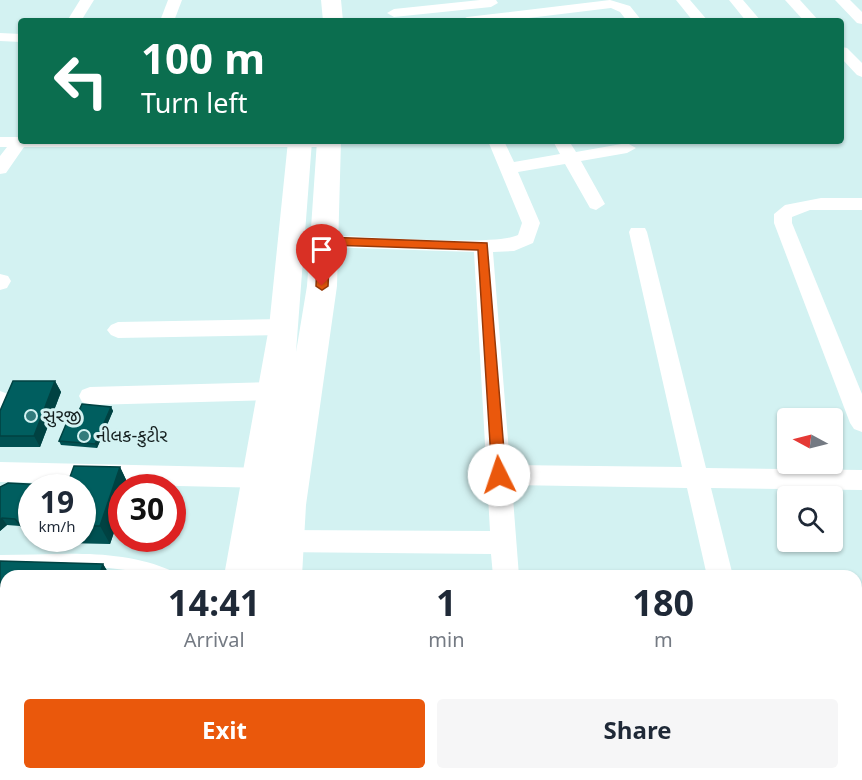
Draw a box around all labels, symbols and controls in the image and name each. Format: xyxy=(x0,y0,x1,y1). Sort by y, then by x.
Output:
text: 100 m xyxy=(141,36,265,91)
icon: left xyxy=(42,42,120,120)
text: Turn left xyxy=(141,89,247,124)
pin xyxy=(296,224,347,286)
icon: arrive xyxy=(305,233,338,266)
place label: સુરજી xyxy=(43,406,82,429)
north arrow xyxy=(777,408,843,474)
map controls xyxy=(777,408,843,552)
marker: સુરજી xyxy=(24,409,38,423)
place label: નીલક-કુટીર xyxy=(96,425,167,449)
marker: નીલક-કુટીર xyxy=(77,429,91,443)
position arrow xyxy=(467,443,531,507)
speed limit sign: 30 xyxy=(108,474,186,552)
text: 19 xyxy=(40,486,74,525)
button: search xyxy=(777,486,843,552)
text: km/h xyxy=(39,519,75,538)
text: 14:41 xyxy=(168,584,260,631)
text: 1 xyxy=(436,584,457,631)
text: 180 xyxy=(632,584,694,631)
text: Arrival xyxy=(184,629,245,655)
text: min xyxy=(428,629,465,655)
text: m xyxy=(654,629,673,655)
button: Exit xyxy=(24,699,425,768)
button: Share xyxy=(437,699,838,768)

